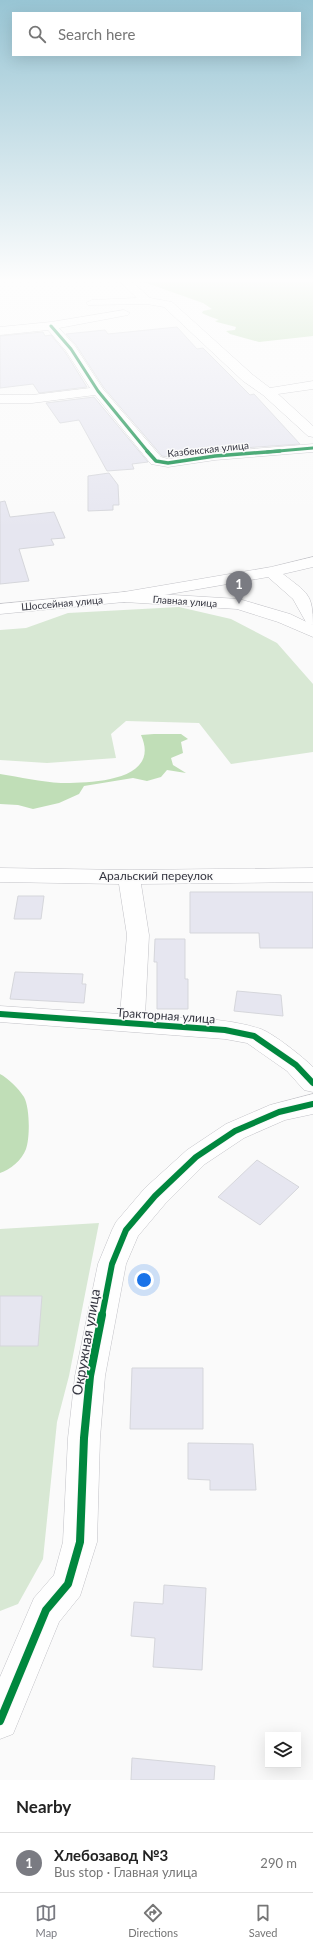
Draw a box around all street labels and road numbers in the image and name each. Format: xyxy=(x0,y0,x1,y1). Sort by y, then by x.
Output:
street label: Казбекская улица xyxy=(167,439,249,459)
street label: Шоссейная улица xyxy=(21,593,103,613)
street label: Главная улица xyxy=(152,593,218,609)
street label: Аральский переулок xyxy=(99,868,214,883)
street label: Тракторная улица xyxy=(116,1005,216,1026)
street label: Окружная улица xyxy=(68,1287,103,1396)

